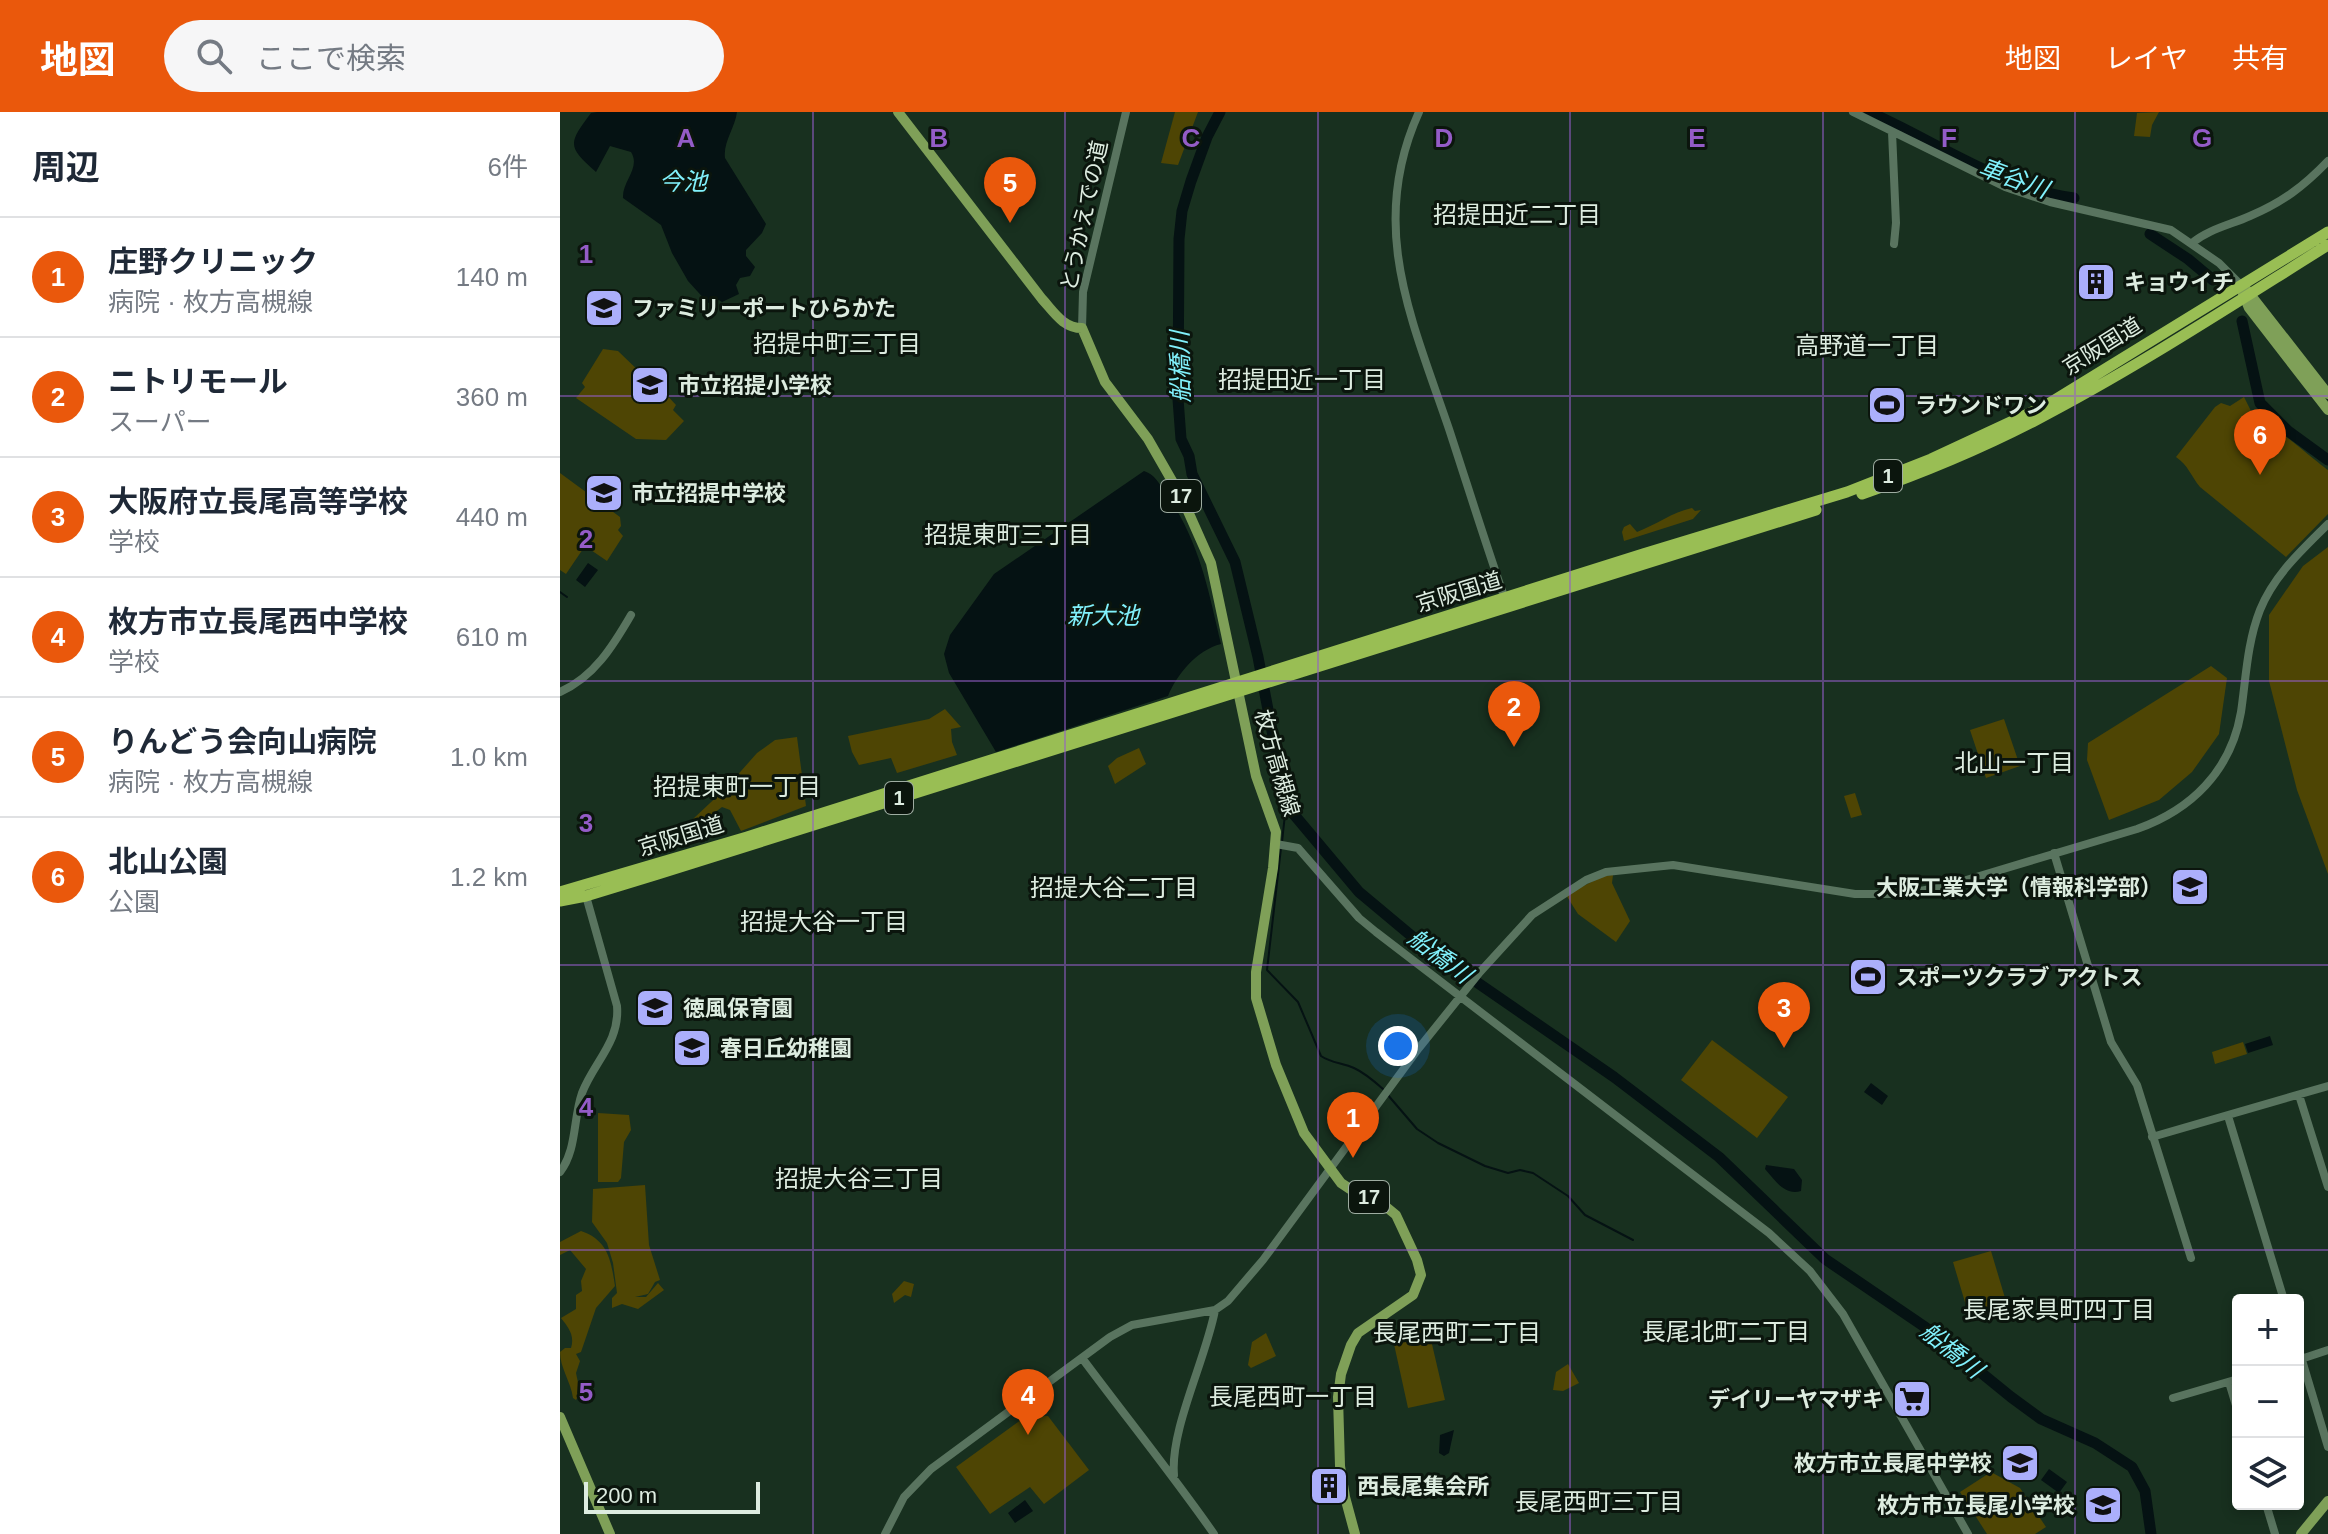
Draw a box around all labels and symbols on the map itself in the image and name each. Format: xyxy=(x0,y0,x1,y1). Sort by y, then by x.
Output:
text: A xyxy=(677,123,696,153)
text: B xyxy=(930,123,948,153)
text: C xyxy=(1182,123,1201,153)
text: D xyxy=(1435,123,1453,153)
text: E xyxy=(1688,123,1706,153)
text: F xyxy=(1941,123,1957,153)
text: G xyxy=(2192,123,2212,153)
street label: とうかえでの道 xyxy=(1056,138,1112,294)
water label: 車谷川 xyxy=(1976,153,2055,204)
pin: 5 xyxy=(984,157,1036,223)
water label: 今池 xyxy=(659,168,709,195)
district label: 招提田近二丁目 xyxy=(1433,201,1601,228)
text: 1 xyxy=(579,239,593,269)
building icon: キョウイチ xyxy=(2075,261,2117,303)
place label: キョウイチ xyxy=(2124,270,2234,295)
school or university icon: ファミリーポートひらかた xyxy=(583,287,625,329)
place label: ファミリーポートひらかた xyxy=(632,296,896,321)
street label: 京阪国道 xyxy=(2058,312,2146,380)
water label: 船橋川 xyxy=(1166,328,1194,403)
district label: 招提中町三丁目 xyxy=(753,330,921,357)
district label: 高野道一丁目 xyxy=(1795,332,1939,359)
school or university icon: 市立招提小学校 xyxy=(629,364,671,406)
district label: 招提田近一丁目 xyxy=(1218,366,1386,393)
place label: 市立招提小学校 xyxy=(678,373,832,398)
sports icon: ラウンドワン xyxy=(1866,384,1908,426)
place label: ラウンドワン xyxy=(1915,393,2047,418)
pin: 6 xyxy=(2234,409,2286,475)
road number: 1 xyxy=(1874,460,1902,492)
school or university icon: 市立招提中学校 xyxy=(583,472,625,514)
road number: 17 xyxy=(1161,480,1201,512)
place label: 市立招提中学校 xyxy=(632,481,786,506)
district label: 招提東町三丁目 xyxy=(924,521,1092,548)
text: 2 xyxy=(579,524,593,554)
street label: 京阪国道 xyxy=(1413,567,1505,617)
water label: 新大池 xyxy=(1067,602,1141,629)
pin: 2 xyxy=(1488,681,1540,747)
street label: 枚方高槻線 xyxy=(1250,707,1304,819)
district label: 北山一丁目 xyxy=(1954,749,2074,776)
district label: 招提東町一丁目 xyxy=(653,773,821,800)
road number: 1 xyxy=(885,782,913,814)
text: 3 xyxy=(579,808,593,838)
street label: 京阪国道 xyxy=(635,811,727,861)
school or university icon: 大阪工業大学（情報科学部） xyxy=(2169,866,2211,908)
district label: 招提大谷二丁目 xyxy=(1030,874,1198,901)
place label: 大阪工業大学（情報科学部） xyxy=(1876,875,2162,900)
district label: 招提大谷一丁目 xyxy=(740,908,908,935)
water label: 船橋川 xyxy=(1403,924,1479,990)
sports icon: スポーツクラブ アクトス xyxy=(1847,956,1889,998)
place label: スポーツクラブ アクトス xyxy=(1896,965,2143,990)
pin: 3 xyxy=(1758,982,1810,1048)
school or university icon: 徳風保育園 xyxy=(634,987,676,1029)
place label: 徳風保育園 xyxy=(683,996,793,1021)
your location xyxy=(1378,1026,1418,1066)
school or university icon: 春日丘幼稚園 xyxy=(671,1027,713,1069)
place label: 春日丘幼稚園 xyxy=(720,1036,852,1061)
text: 4 xyxy=(579,1092,594,1122)
pin: 1 xyxy=(1327,1092,1379,1158)
district label: 招提大谷三丁目 xyxy=(775,1165,943,1192)
road number: 17 xyxy=(1349,1181,1389,1213)
district label: 長尾家具町四丁目 xyxy=(1963,1296,2155,1323)
water label: 船橋川 xyxy=(1916,1317,1991,1385)
district label: 長尾北町二丁目 xyxy=(1642,1318,1810,1345)
district label: 長尾西町二丁目 xyxy=(1373,1319,1541,1346)
pin: 4 xyxy=(1002,1369,1054,1435)
text: 5 xyxy=(579,1377,593,1407)
supermarket icon: デイリーヤマザキ xyxy=(1891,1378,1933,1420)
district label: 長尾西町一丁目 xyxy=(1209,1383,1377,1410)
place label: デイリーヤマザキ xyxy=(1708,1387,1884,1412)
school or university icon: 枚方市立長尾中学校 xyxy=(1999,1442,2041,1484)
place label: 枚方市立長尾中学校 xyxy=(1794,1451,1992,1476)
building icon: 西長尾集会所 xyxy=(1308,1465,1350,1507)
place label: 西長尾集会所 xyxy=(1357,1474,1489,1499)
scale bar xyxy=(584,1478,760,1514)
school or university icon: 枚方市立長尾小学校 xyxy=(2082,1484,2124,1526)
district label: 長尾西町三丁目 xyxy=(1515,1488,1683,1515)
place label: 枚方市立長尾小学校 xyxy=(1877,1493,2075,1518)

